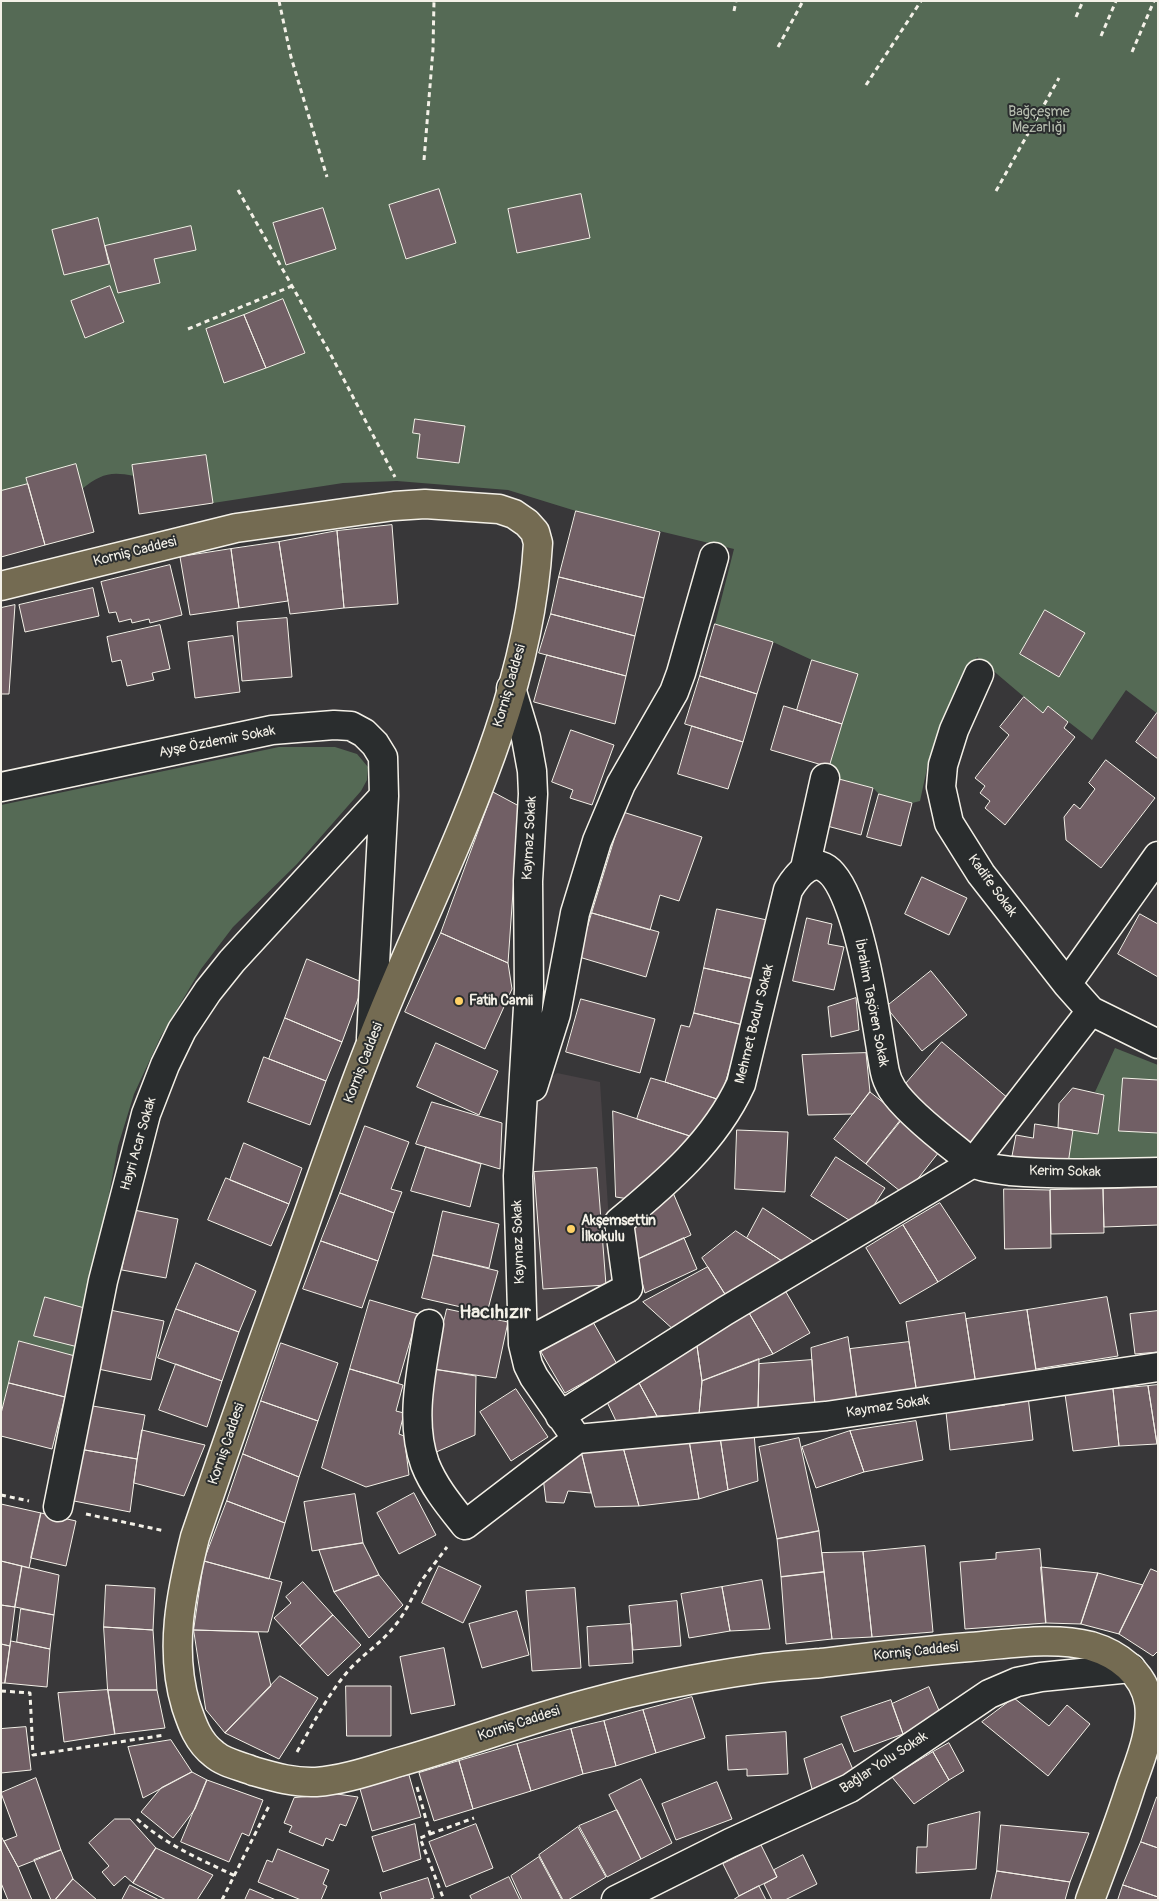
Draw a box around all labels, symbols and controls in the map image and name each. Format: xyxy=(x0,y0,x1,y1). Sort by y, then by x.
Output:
park label: Bağçeşme Mezarlığı xyxy=(1008,104,1070,136)
street label: Korniş Caddesi xyxy=(92,534,178,570)
street label: Korniş Caddesi xyxy=(490,643,530,729)
street label: Ayşe Özdemir Sokak xyxy=(157,722,277,762)
street label: Kaymaz Sokak xyxy=(519,796,541,880)
street label: Kadife Sokak xyxy=(964,852,1020,920)
street label: İbrahim Taşören Sokak xyxy=(850,938,892,1068)
street label: Mehmet Bodur Sokak xyxy=(732,962,778,1086)
place label: Fatih Camii xyxy=(469,993,533,1009)
marker: Fatih Camii xyxy=(453,995,465,1007)
street label: Korniş Caddesi xyxy=(341,1020,387,1106)
street label: Hayri Acar Sokak xyxy=(118,1095,160,1193)
street label: Kerim Sokak xyxy=(1029,1163,1101,1181)
street label: Kaymaz Sokak xyxy=(509,1200,529,1284)
place label: Akşemsettin İlkokulu xyxy=(581,1213,656,1246)
marker: Akşemsettin İlkokulu xyxy=(565,1223,577,1235)
district label: Hacıhızır xyxy=(459,1302,531,1324)
street label: Kaymaz Sokak xyxy=(845,1392,931,1422)
street label: Korniş Caddesi xyxy=(205,1401,249,1487)
street label: Korniş Caddesi xyxy=(873,1639,959,1665)
street label: Korniş Caddesi xyxy=(476,1703,562,1745)
street label: Bağlar Yolu Sokak xyxy=(837,1728,931,1798)

